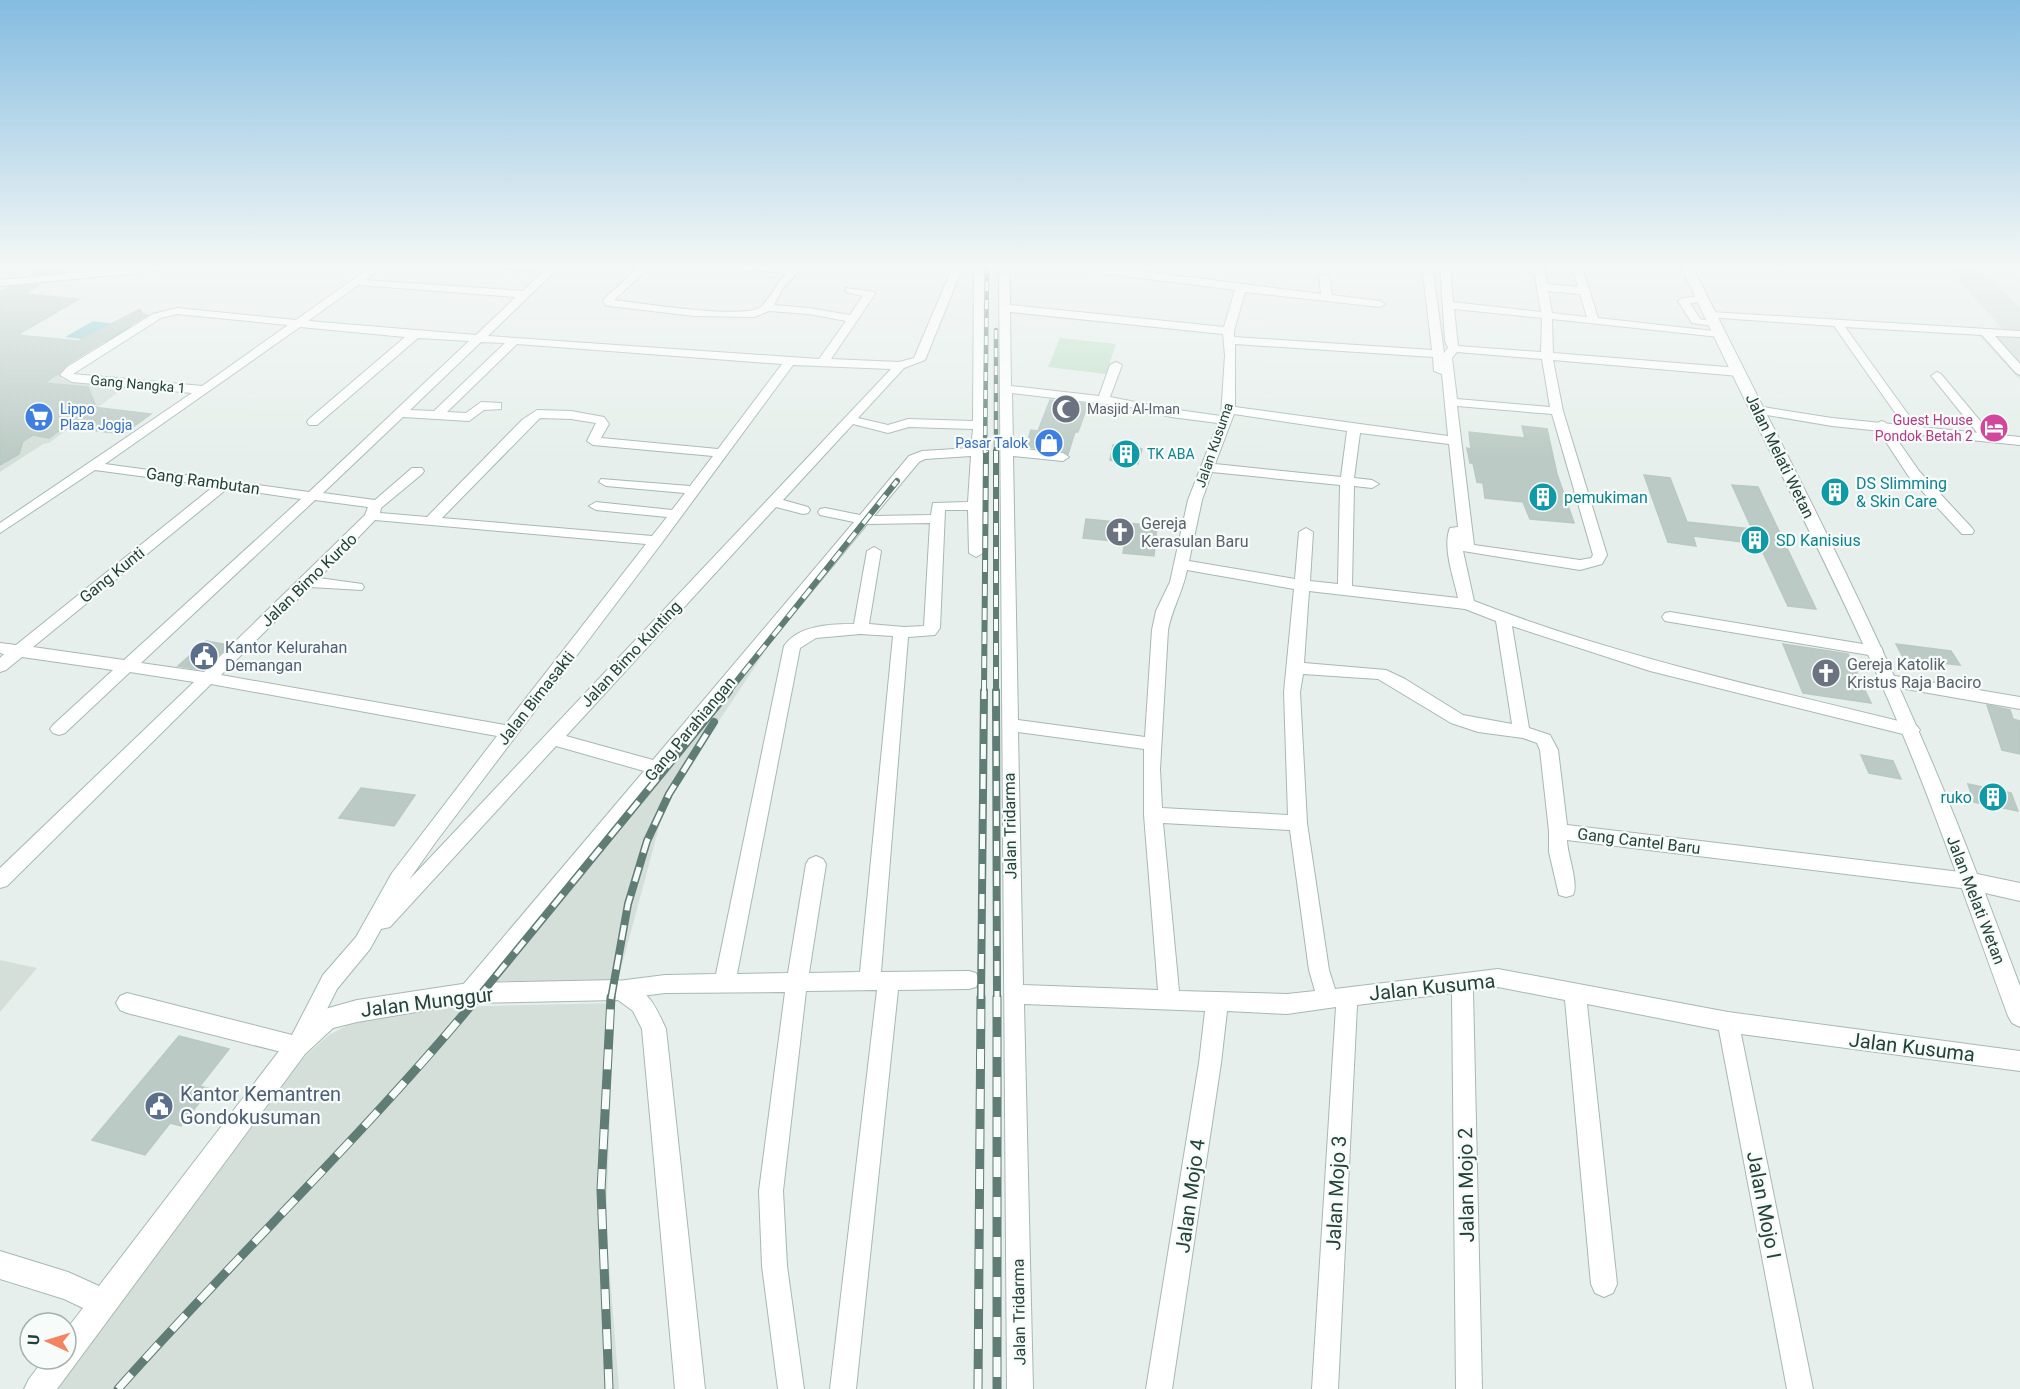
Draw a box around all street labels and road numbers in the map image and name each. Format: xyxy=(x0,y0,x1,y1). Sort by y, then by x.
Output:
street label: Gang Nangka 1 xyxy=(90,372,186,396)
street label: Jalan Melati Wetan xyxy=(1742,391,1818,521)
street label: Jalan Kusuma xyxy=(1192,400,1236,490)
street label: Gang Rambutan xyxy=(145,464,261,498)
street label: Jalan Bimo Kurdo xyxy=(257,529,361,631)
street label: Gang Kunti xyxy=(76,543,148,607)
street label: Jalan Bimo Kunting xyxy=(577,597,685,711)
street label: Jalan Bimasakti xyxy=(494,647,578,749)
street label: Gang Parahiangan xyxy=(641,673,739,785)
street label: Jalan Tridarma xyxy=(1000,772,1020,880)
street label: Gang Cantel Baru xyxy=(1576,824,1702,858)
street label: Jalan Melati Wetan xyxy=(1943,833,2009,967)
street label: Jalan Kusuma xyxy=(1368,968,1496,1006)
street label: Jalan Munggur xyxy=(359,982,495,1022)
street label: Jalan Kusuma xyxy=(1848,1027,1976,1067)
street label: Jalan Mojo 2 xyxy=(1453,1127,1479,1243)
street label: Jalan Mojo 3 xyxy=(1321,1135,1351,1251)
street label: Jalan Mojo 4 xyxy=(1170,1137,1210,1255)
street label: Jalan Mojo I xyxy=(1742,1149,1786,1261)
street label: Jalan Tridarma xyxy=(1009,1258,1029,1366)

